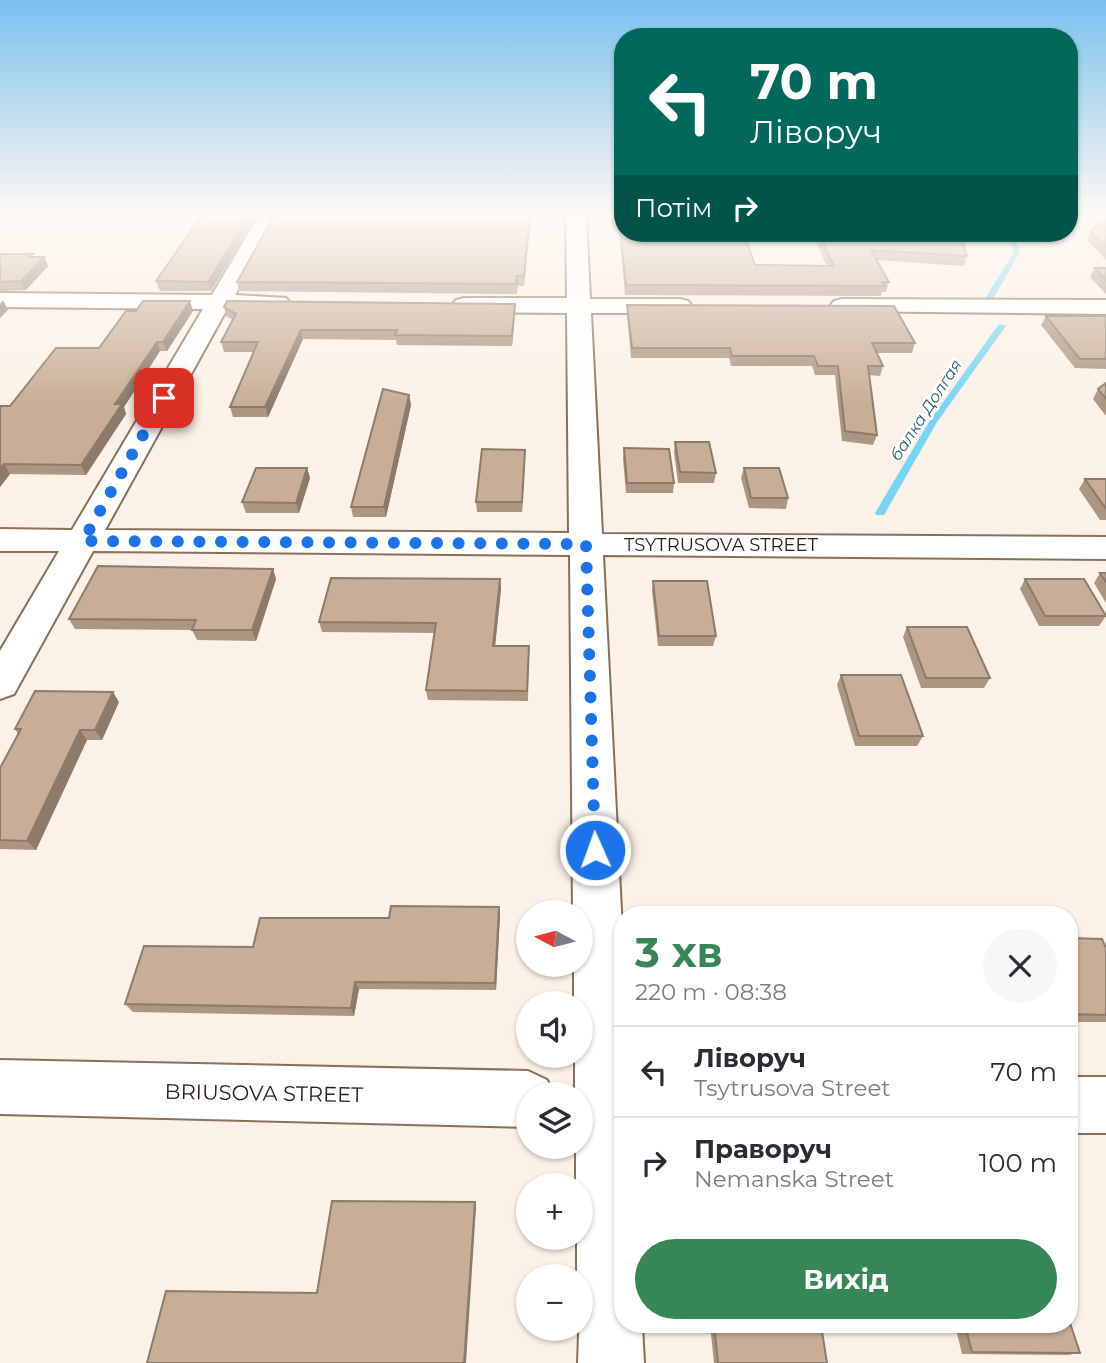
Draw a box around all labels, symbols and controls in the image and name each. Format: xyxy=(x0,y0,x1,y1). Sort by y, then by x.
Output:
text: 70 m xyxy=(750,52,878,111)
icon: left xyxy=(635,56,726,147)
text: Ліворуч xyxy=(750,112,882,151)
icon: right xyxy=(726,189,764,227)
text: Потім xyxy=(635,192,712,224)
water label: балка Долгая xyxy=(886,356,966,464)
pin xyxy=(134,368,194,428)
icon: arrive xyxy=(145,379,183,417)
street label: TSYTRUSOVA STREET xyxy=(624,534,819,556)
position arrow xyxy=(558,813,632,887)
north arrow xyxy=(516,900,593,976)
map controls xyxy=(516,900,593,1341)
text: 3 хв xyxy=(635,926,723,978)
button: close xyxy=(983,929,1057,1003)
text: 220 m · 08:38 xyxy=(635,978,787,1006)
button: sound xyxy=(516,991,593,1068)
text: Ліворуч xyxy=(694,1042,806,1074)
icon: left xyxy=(635,1053,673,1091)
text: 70 m xyxy=(991,1056,1057,1088)
text: Tsytrusova Street xyxy=(694,1074,891,1102)
street label: BRIUSOVA STREET xyxy=(164,1079,364,1107)
button: layers xyxy=(516,1082,593,1159)
text: Праворуч xyxy=(694,1133,832,1165)
icon: right xyxy=(635,1144,673,1182)
text: 100 m xyxy=(979,1147,1057,1179)
text: Nemanska Street xyxy=(694,1165,894,1193)
button: + xyxy=(516,1173,593,1250)
button: Вихід xyxy=(635,1239,1057,1319)
button: − xyxy=(516,1264,593,1341)

